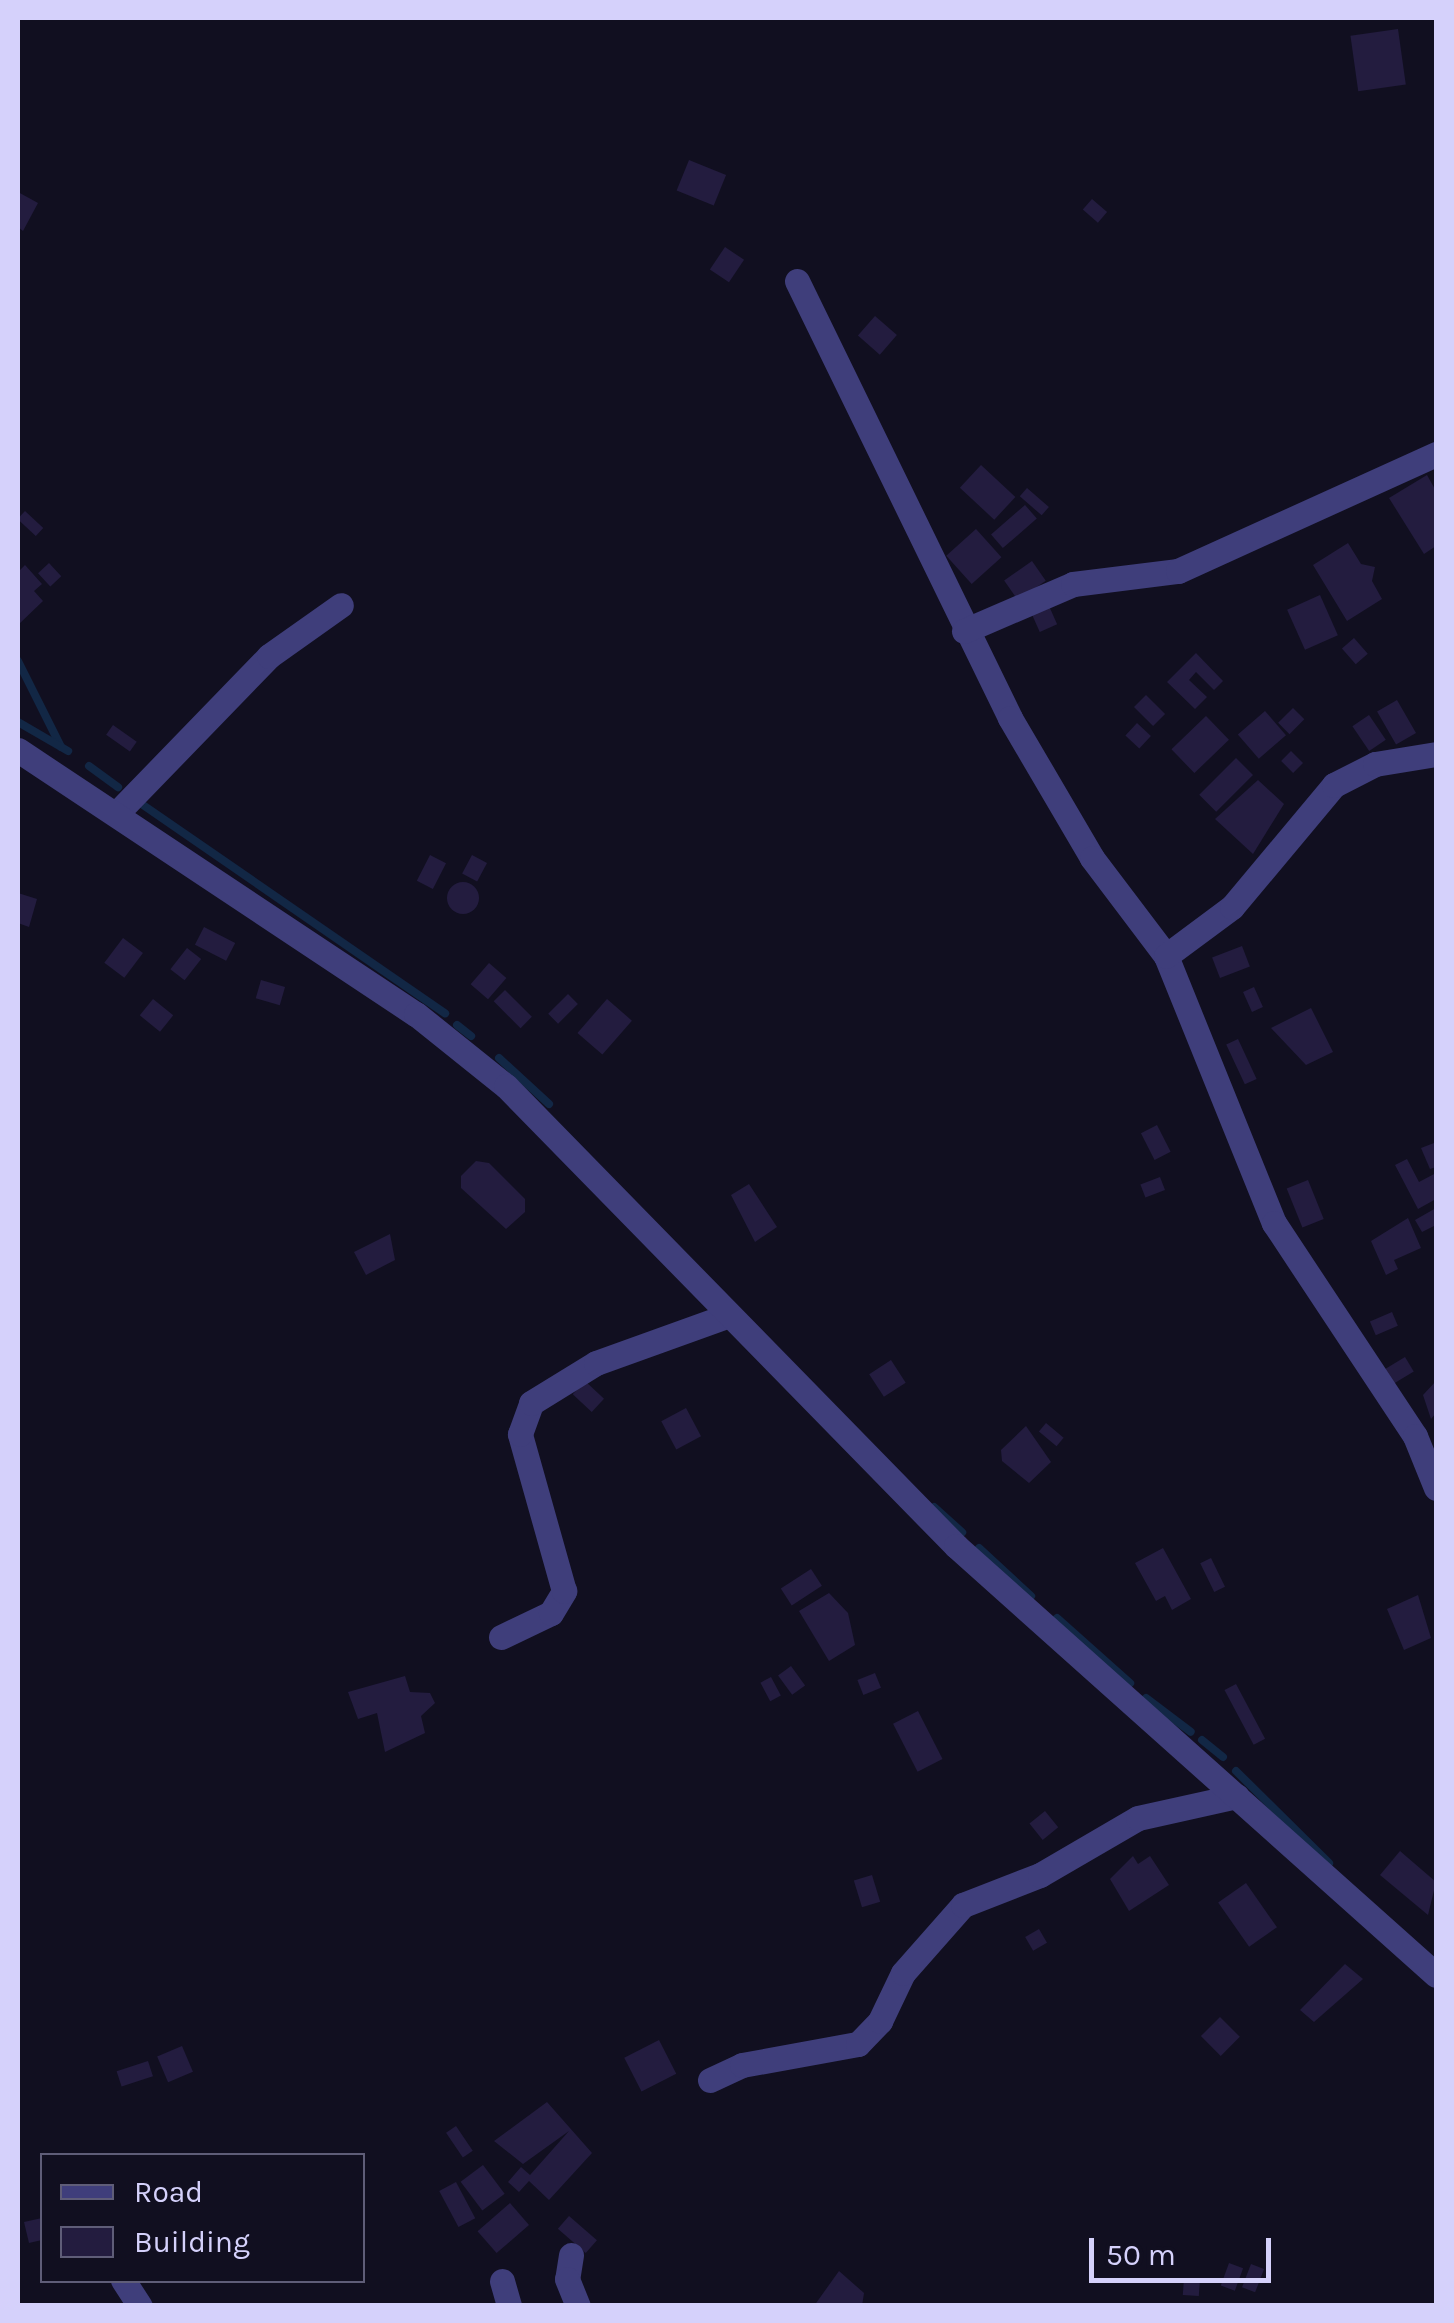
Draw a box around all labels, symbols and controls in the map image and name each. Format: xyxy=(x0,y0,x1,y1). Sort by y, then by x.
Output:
legend xyxy=(40,2153,365,2283)
text: Road xyxy=(134,2174,203,2210)
scale bar xyxy=(1094,2218,1276,2280)
text: Building xyxy=(134,2224,250,2260)
text: 50 m xyxy=(1106,2237,1176,2273)

